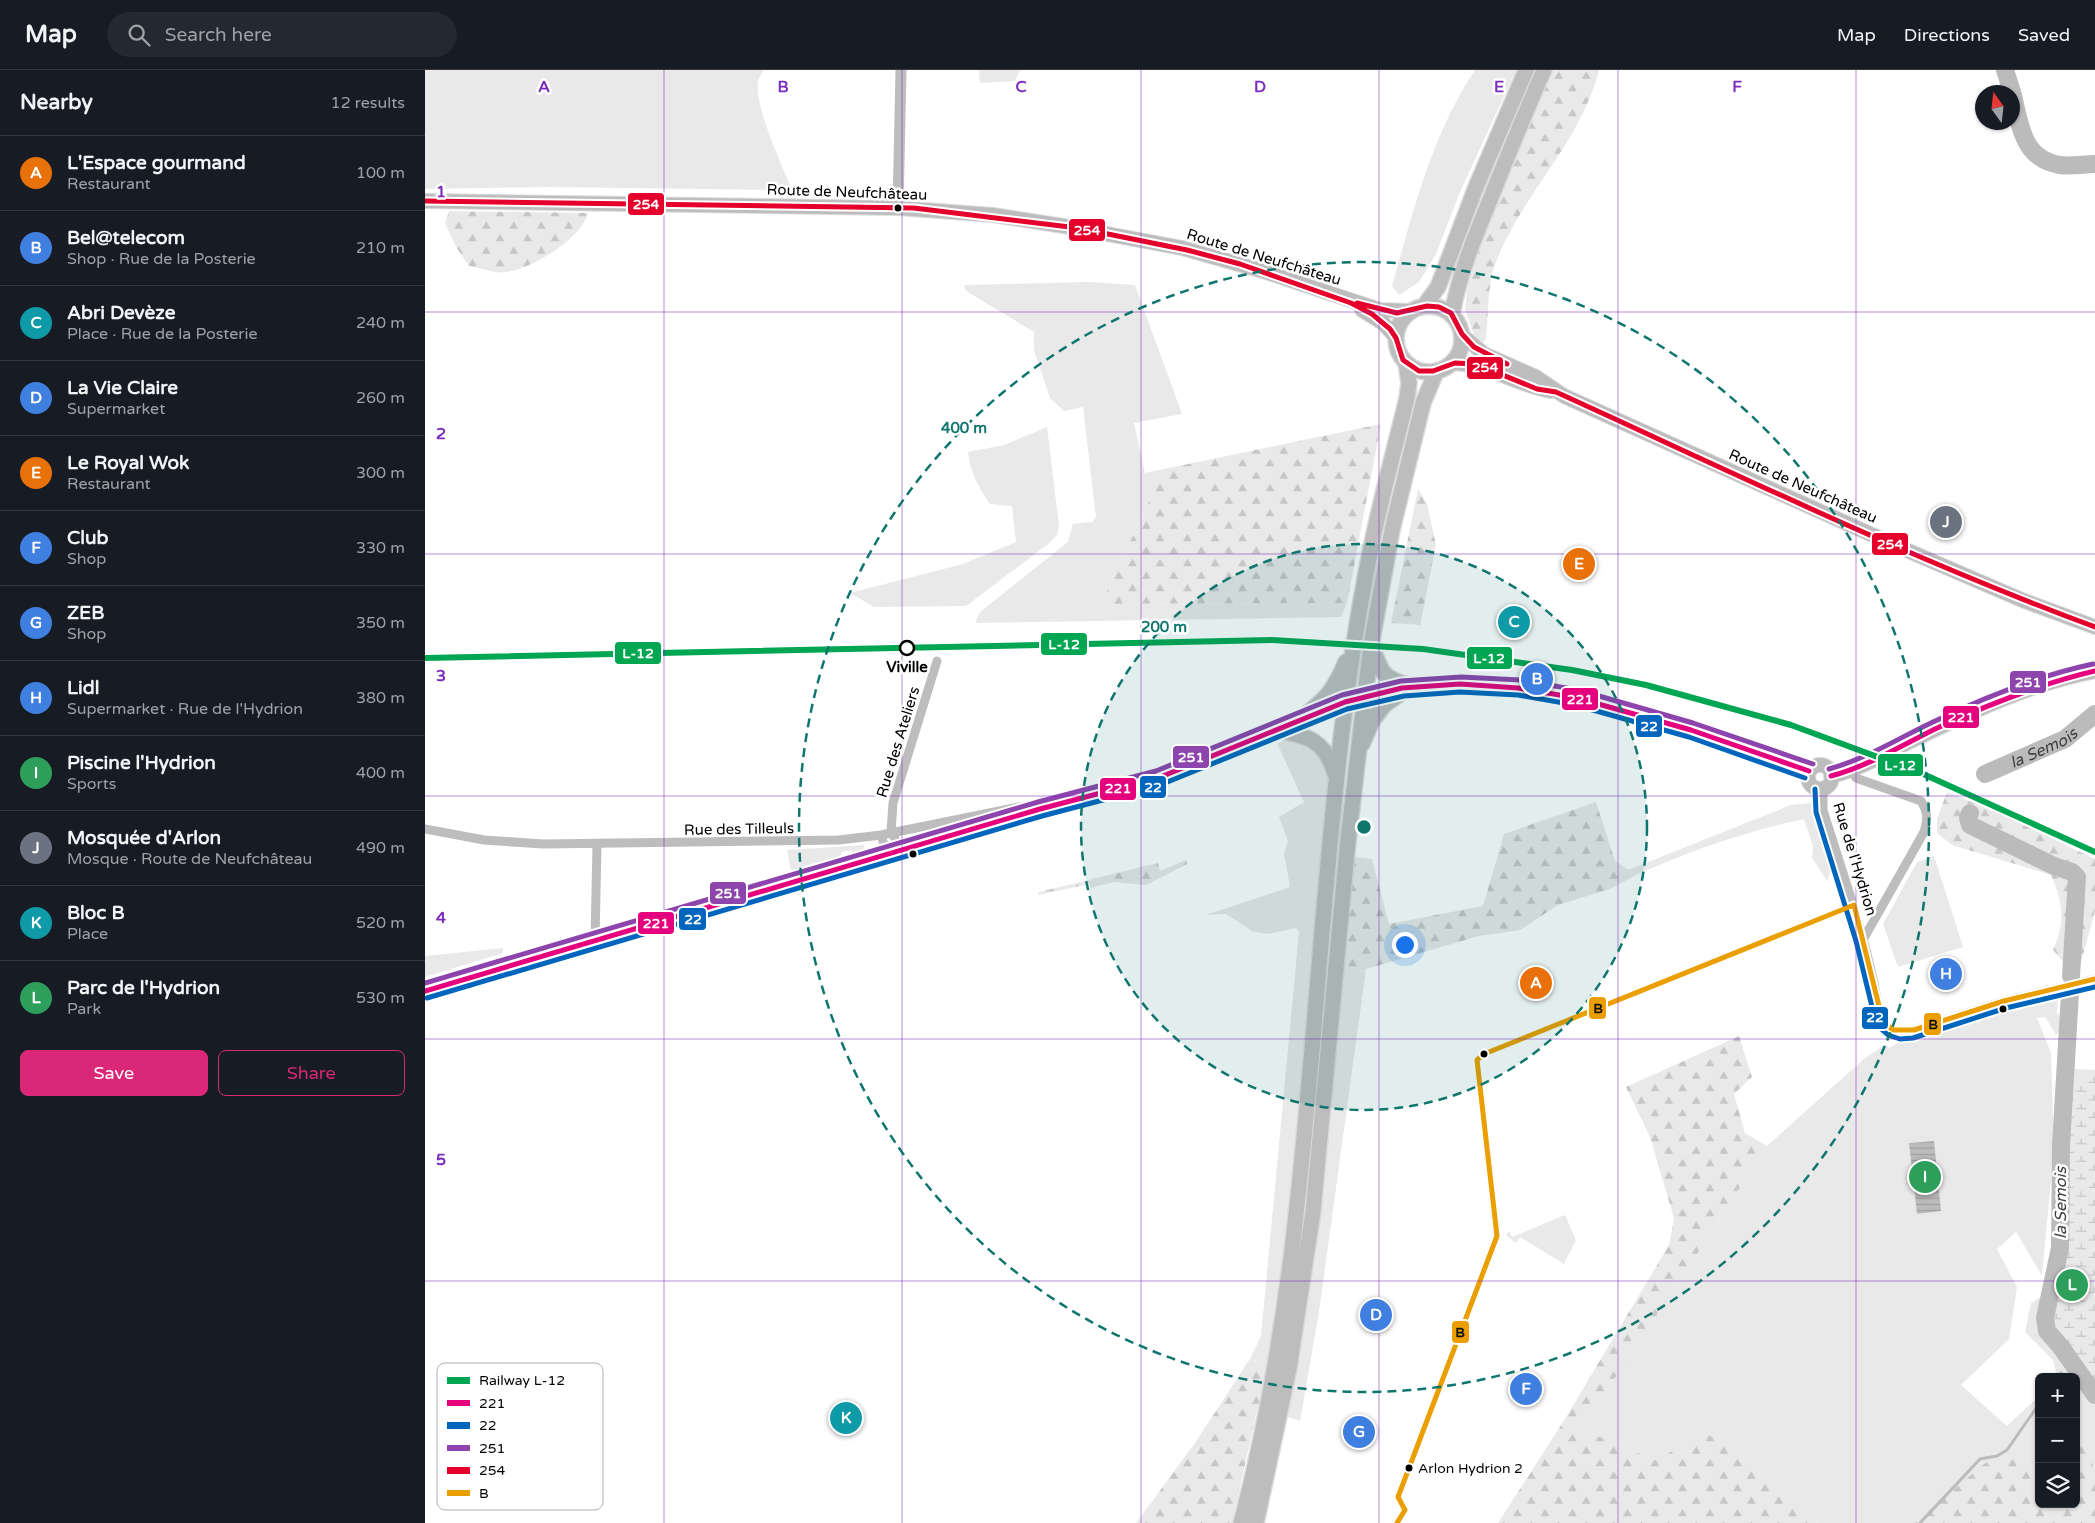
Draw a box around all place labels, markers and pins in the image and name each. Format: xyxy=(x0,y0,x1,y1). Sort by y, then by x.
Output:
unlabelled marker xyxy=(893,203,903,213)
pin: J xyxy=(1930,503,1962,541)
pin: E xyxy=(1563,545,1595,583)
pin: C xyxy=(1498,603,1530,641)
marker: Viville xyxy=(899,640,915,656)
place label: Viville xyxy=(886,658,928,676)
pin: B xyxy=(1521,660,1553,698)
centre of rings xyxy=(1355,818,1373,836)
unlabelled marker xyxy=(908,849,918,859)
pin: H xyxy=(1930,955,1962,993)
pin: A xyxy=(1520,964,1552,1002)
unlabelled marker xyxy=(1998,1004,2008,1014)
unlabelled marker xyxy=(1479,1049,1489,1059)
pin: I xyxy=(1909,1158,1941,1196)
pin: L xyxy=(2056,1266,2088,1304)
pin: D xyxy=(1360,1296,1392,1334)
pin: F xyxy=(1510,1370,1542,1408)
pin: K xyxy=(830,1399,862,1437)
pin: G xyxy=(1343,1413,1375,1451)
place label: Arlon Hydrion 2 xyxy=(1418,1460,1523,1477)
marker: Arlon Hydrion 2 xyxy=(1404,1463,1414,1473)

